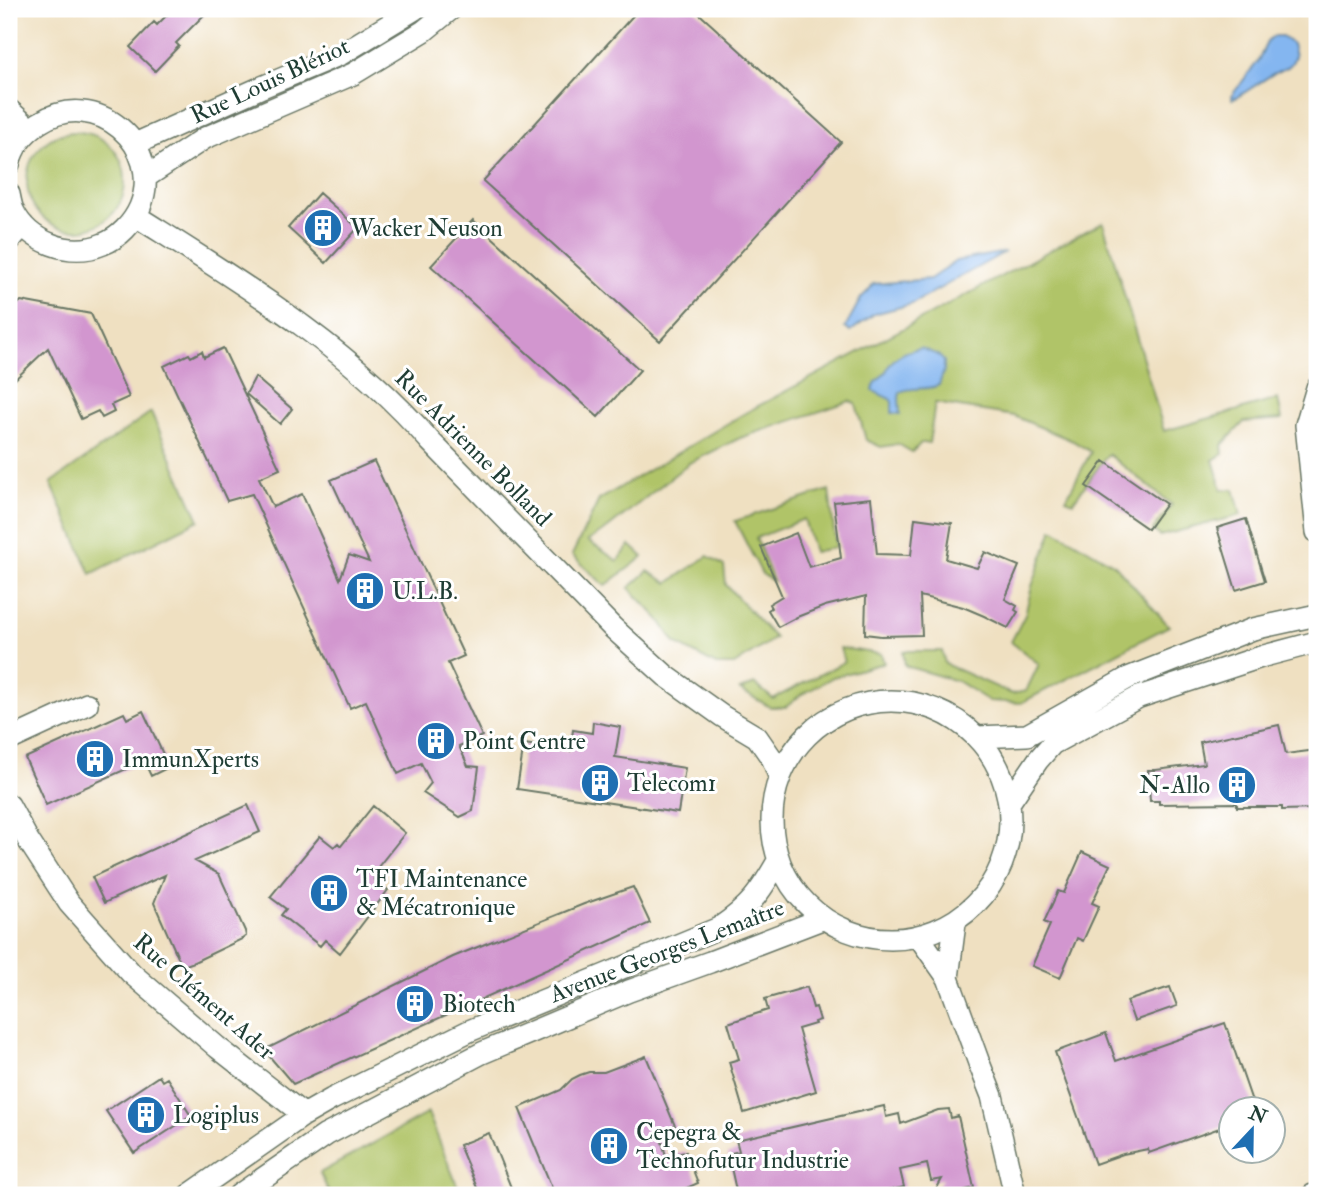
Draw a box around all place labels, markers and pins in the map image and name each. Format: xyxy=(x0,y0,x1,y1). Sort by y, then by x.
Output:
building icon: Wacker Neuson xyxy=(302,207,344,249)
place label: Wacker Neuson xyxy=(349,213,503,244)
building icon: U.L.B. xyxy=(344,570,386,612)
place label: U.L.B. xyxy=(392,576,458,607)
building icon: Point Centre xyxy=(415,720,457,762)
place label: Point Centre xyxy=(463,726,586,757)
building icon: ImmunXperts xyxy=(74,738,116,780)
place label: ImmunXperts xyxy=(122,744,259,775)
building icon: Telecom1 xyxy=(579,762,621,804)
building icon: N-Allo xyxy=(1216,764,1258,806)
place label: Telecom1 xyxy=(627,768,716,799)
place label: N-Allo xyxy=(1139,770,1210,801)
place label: TFI Maintenance & Mécatronique xyxy=(356,864,527,923)
building icon: TFI Maintenance & Mécatronique xyxy=(308,872,350,914)
building icon: Biotech xyxy=(394,983,436,1025)
place label: Biotech xyxy=(442,989,516,1020)
building icon: Logiplus xyxy=(125,1094,167,1136)
place label: Logiplus xyxy=(173,1100,259,1131)
place label: Cepegra & Technofutur Industrie xyxy=(636,1117,849,1176)
building icon: Cepegra & Technofutur Industrie xyxy=(588,1125,630,1167)

